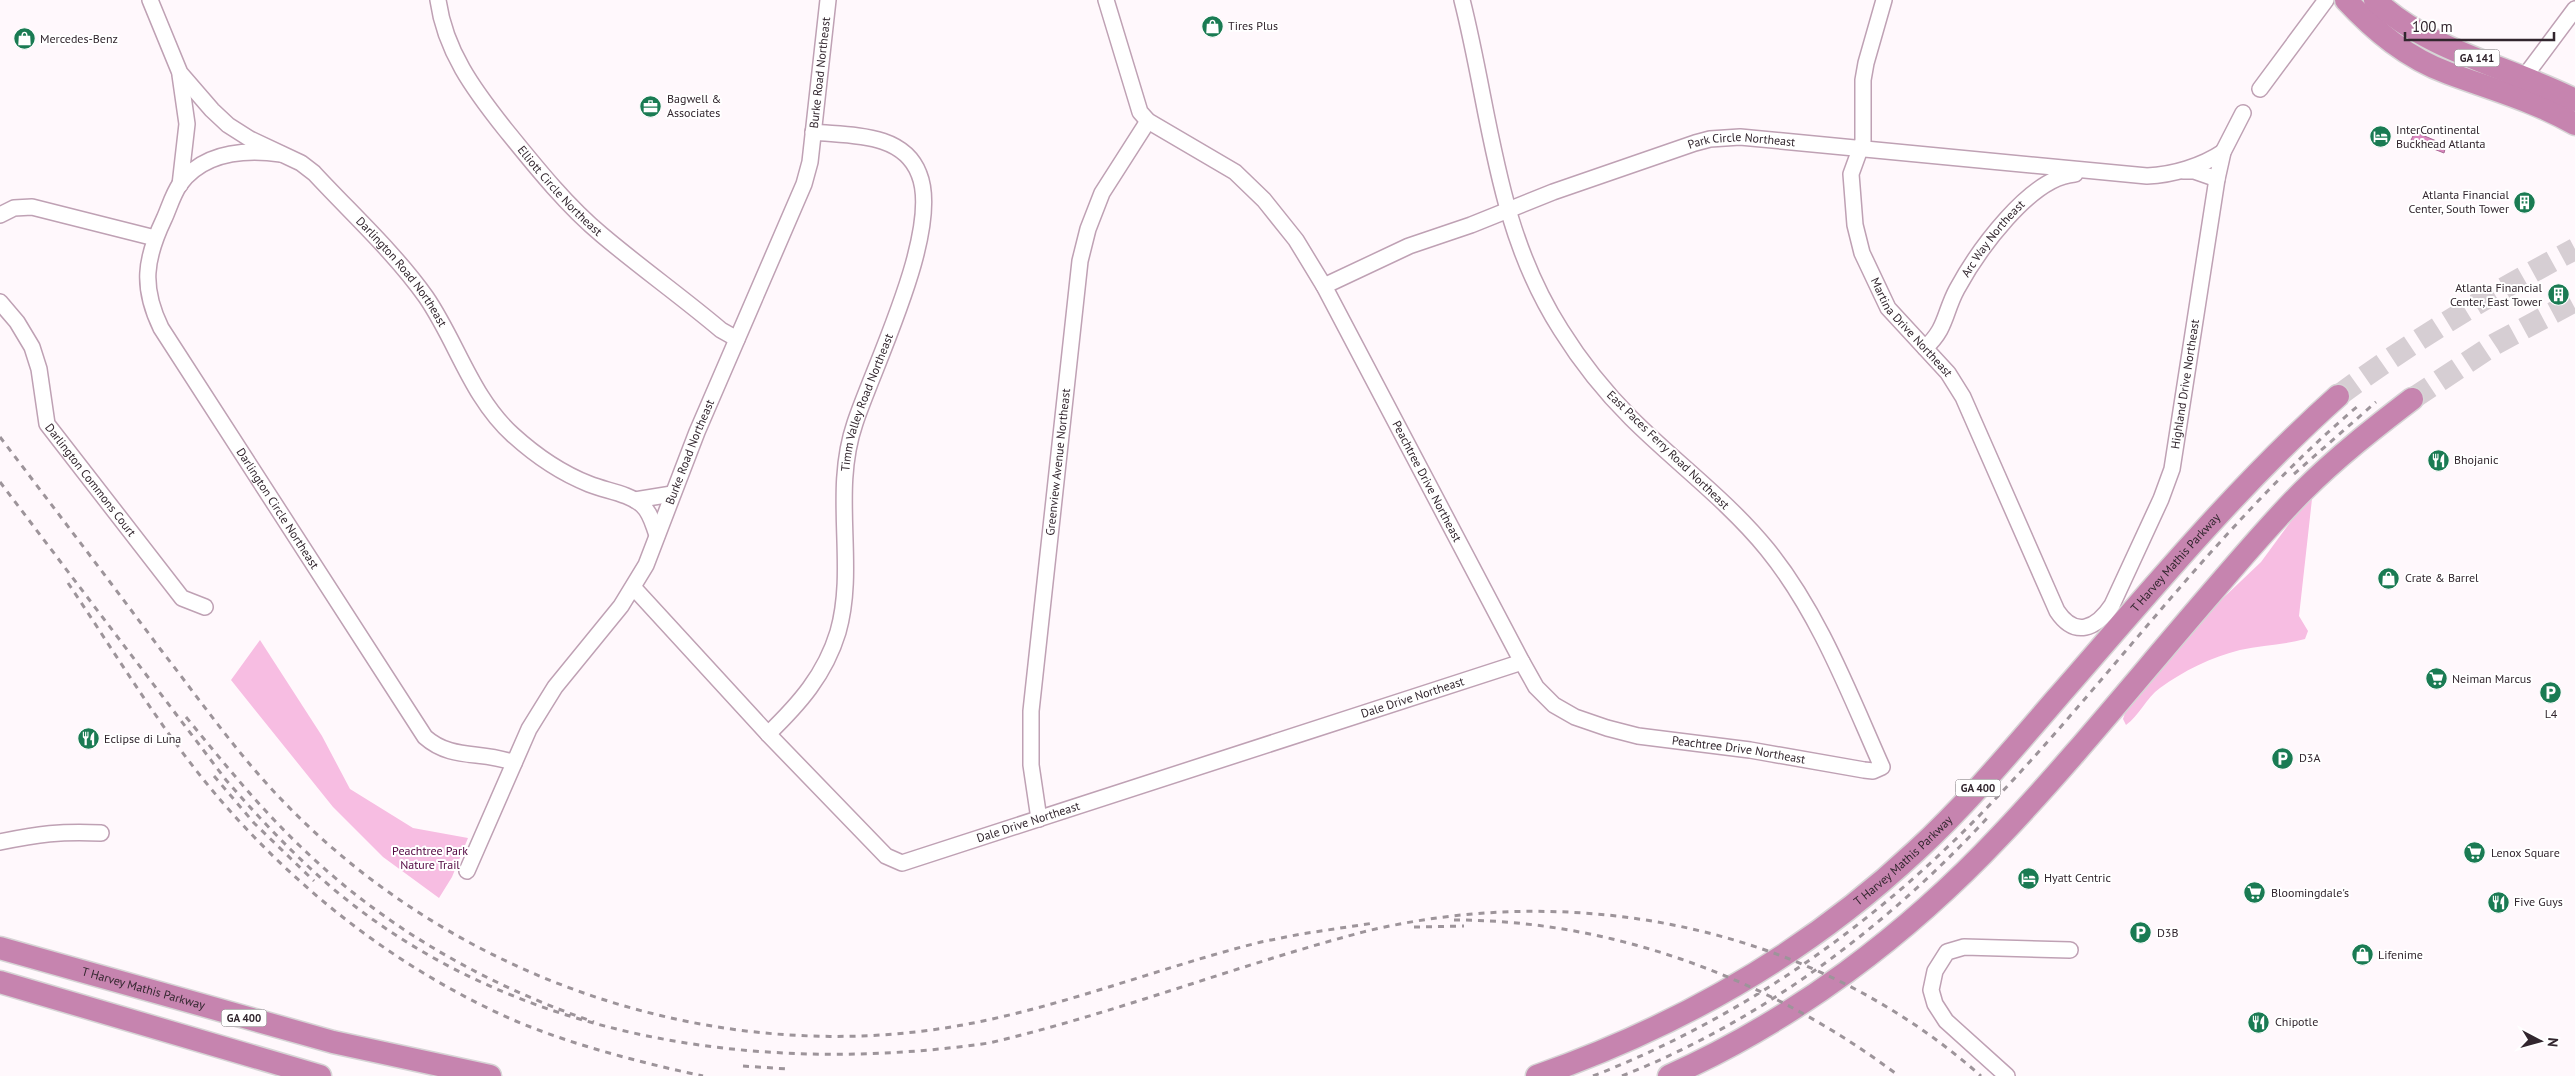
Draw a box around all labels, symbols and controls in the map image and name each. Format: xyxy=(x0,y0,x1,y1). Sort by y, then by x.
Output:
scale bar xyxy=(2405,10,2554,42)
shop icon: Tires Plus xyxy=(1200,14,1224,38)
street label: Burke Road Northeast xyxy=(806,16,833,129)
text: 100 m xyxy=(2412,17,2453,36)
place label: Tires Plus xyxy=(1228,18,1278,33)
shop icon: Mercedes-Benz xyxy=(12,27,36,51)
place label: Mercedes-Benz xyxy=(40,31,118,46)
road number: GA 141 xyxy=(2454,49,2500,66)
place label: Bagwell & Associates xyxy=(667,91,721,120)
office icon: Bagwell & Associates xyxy=(639,94,663,118)
place label: InterContinental Buckhead Atlanta xyxy=(2396,122,2486,151)
hotel icon: InterContinental Buckhead Atlanta xyxy=(2368,125,2392,149)
street label: Park Circle Northeast xyxy=(1686,129,1796,152)
street label: Elliott Circle Northeast xyxy=(515,142,605,239)
place label: Atlanta Financial Center, South Tower xyxy=(2409,187,2509,216)
building icon: Atlanta Financial Center, South Tower xyxy=(2513,190,2537,214)
street label: Arc Way Northeast xyxy=(1958,197,2027,280)
street label: Darlington Road Northeast xyxy=(353,213,450,329)
street label: Martina Drive Northeast xyxy=(1868,275,1956,379)
place label: Atlanta Financial Center, East Tower xyxy=(2450,280,2542,309)
building icon: Atlanta Financial Center, East Tower xyxy=(2546,283,2570,307)
street label: Highland Drive Northeast xyxy=(2167,318,2202,450)
street label: Timm Valley Road Northeast xyxy=(837,331,896,472)
street label: East Paces Ferry Road Northeast xyxy=(1604,387,1733,512)
street label: Greenview Avenue Northeast xyxy=(1042,388,1073,536)
street label: Burke Road Northeast xyxy=(662,397,717,507)
street label: Peachtree Drive Northeast xyxy=(1389,418,1465,544)
street label: Darlington Commons Court xyxy=(42,420,140,539)
street label: Darlington Circle Northeast xyxy=(233,445,323,572)
restaurant icon: Bhojanic xyxy=(2426,448,2450,472)
place label: Bhojanic xyxy=(2454,452,2499,467)
street label: T Harvey Mathis Parkway xyxy=(2127,509,2223,615)
shop icon: Crate & Barrel xyxy=(2377,566,2401,590)
place label: Crate & Barrel xyxy=(2405,570,2479,585)
supermarket icon: Neiman Marcus xyxy=(2424,667,2448,691)
place label: Neiman Marcus xyxy=(2452,671,2531,686)
street label: Dale Drive Northeast xyxy=(1359,673,1466,721)
parking icon: L4 xyxy=(2539,681,2563,705)
place label: L4 xyxy=(2545,706,2558,721)
restaurant icon: Eclipse di Luna xyxy=(76,727,100,751)
place label: Eclipse di Luna xyxy=(104,731,181,746)
street label: Peachtree Drive Northeast xyxy=(1671,732,1807,767)
parking icon: D3A xyxy=(2271,746,2295,770)
place label: D3A xyxy=(2299,750,2320,765)
road number: GA 400 xyxy=(1956,780,2000,796)
street label: Dale Drive Northeast xyxy=(975,798,1082,845)
street label: T Harvey Mathis Parkway xyxy=(1851,812,1956,908)
supermarket icon: Lenox Square xyxy=(2463,841,2487,865)
park label: Peachtree Park Nature Trail xyxy=(392,843,468,872)
place label: Lenox Square xyxy=(2491,845,2560,860)
hotel icon: Hyatt Centric xyxy=(2016,866,2040,890)
place label: Hyatt Centric xyxy=(2044,870,2111,885)
supermarket icon: Bloomingdale's xyxy=(2243,881,2267,905)
place label: Bloomingdale's xyxy=(2271,885,2349,900)
restaurant icon: Five Guys xyxy=(2486,890,2510,914)
place label: Five Guys xyxy=(2514,894,2563,909)
parking icon: D3B xyxy=(2129,921,2153,945)
place label: D3B xyxy=(2157,925,2178,940)
shop icon: Lifenime xyxy=(2350,943,2374,967)
place label: Lifenime xyxy=(2378,947,2423,962)
street label: T Harvey Mathis Parkway xyxy=(80,963,207,1013)
road number: GA 400 xyxy=(222,1010,266,1026)
restaurant icon: Chipotle xyxy=(2247,1010,2271,1034)
place label: Chipotle xyxy=(2275,1014,2318,1029)
north arrow xyxy=(2515,1016,2565,1066)
text: N xyxy=(2543,1037,2562,1048)

